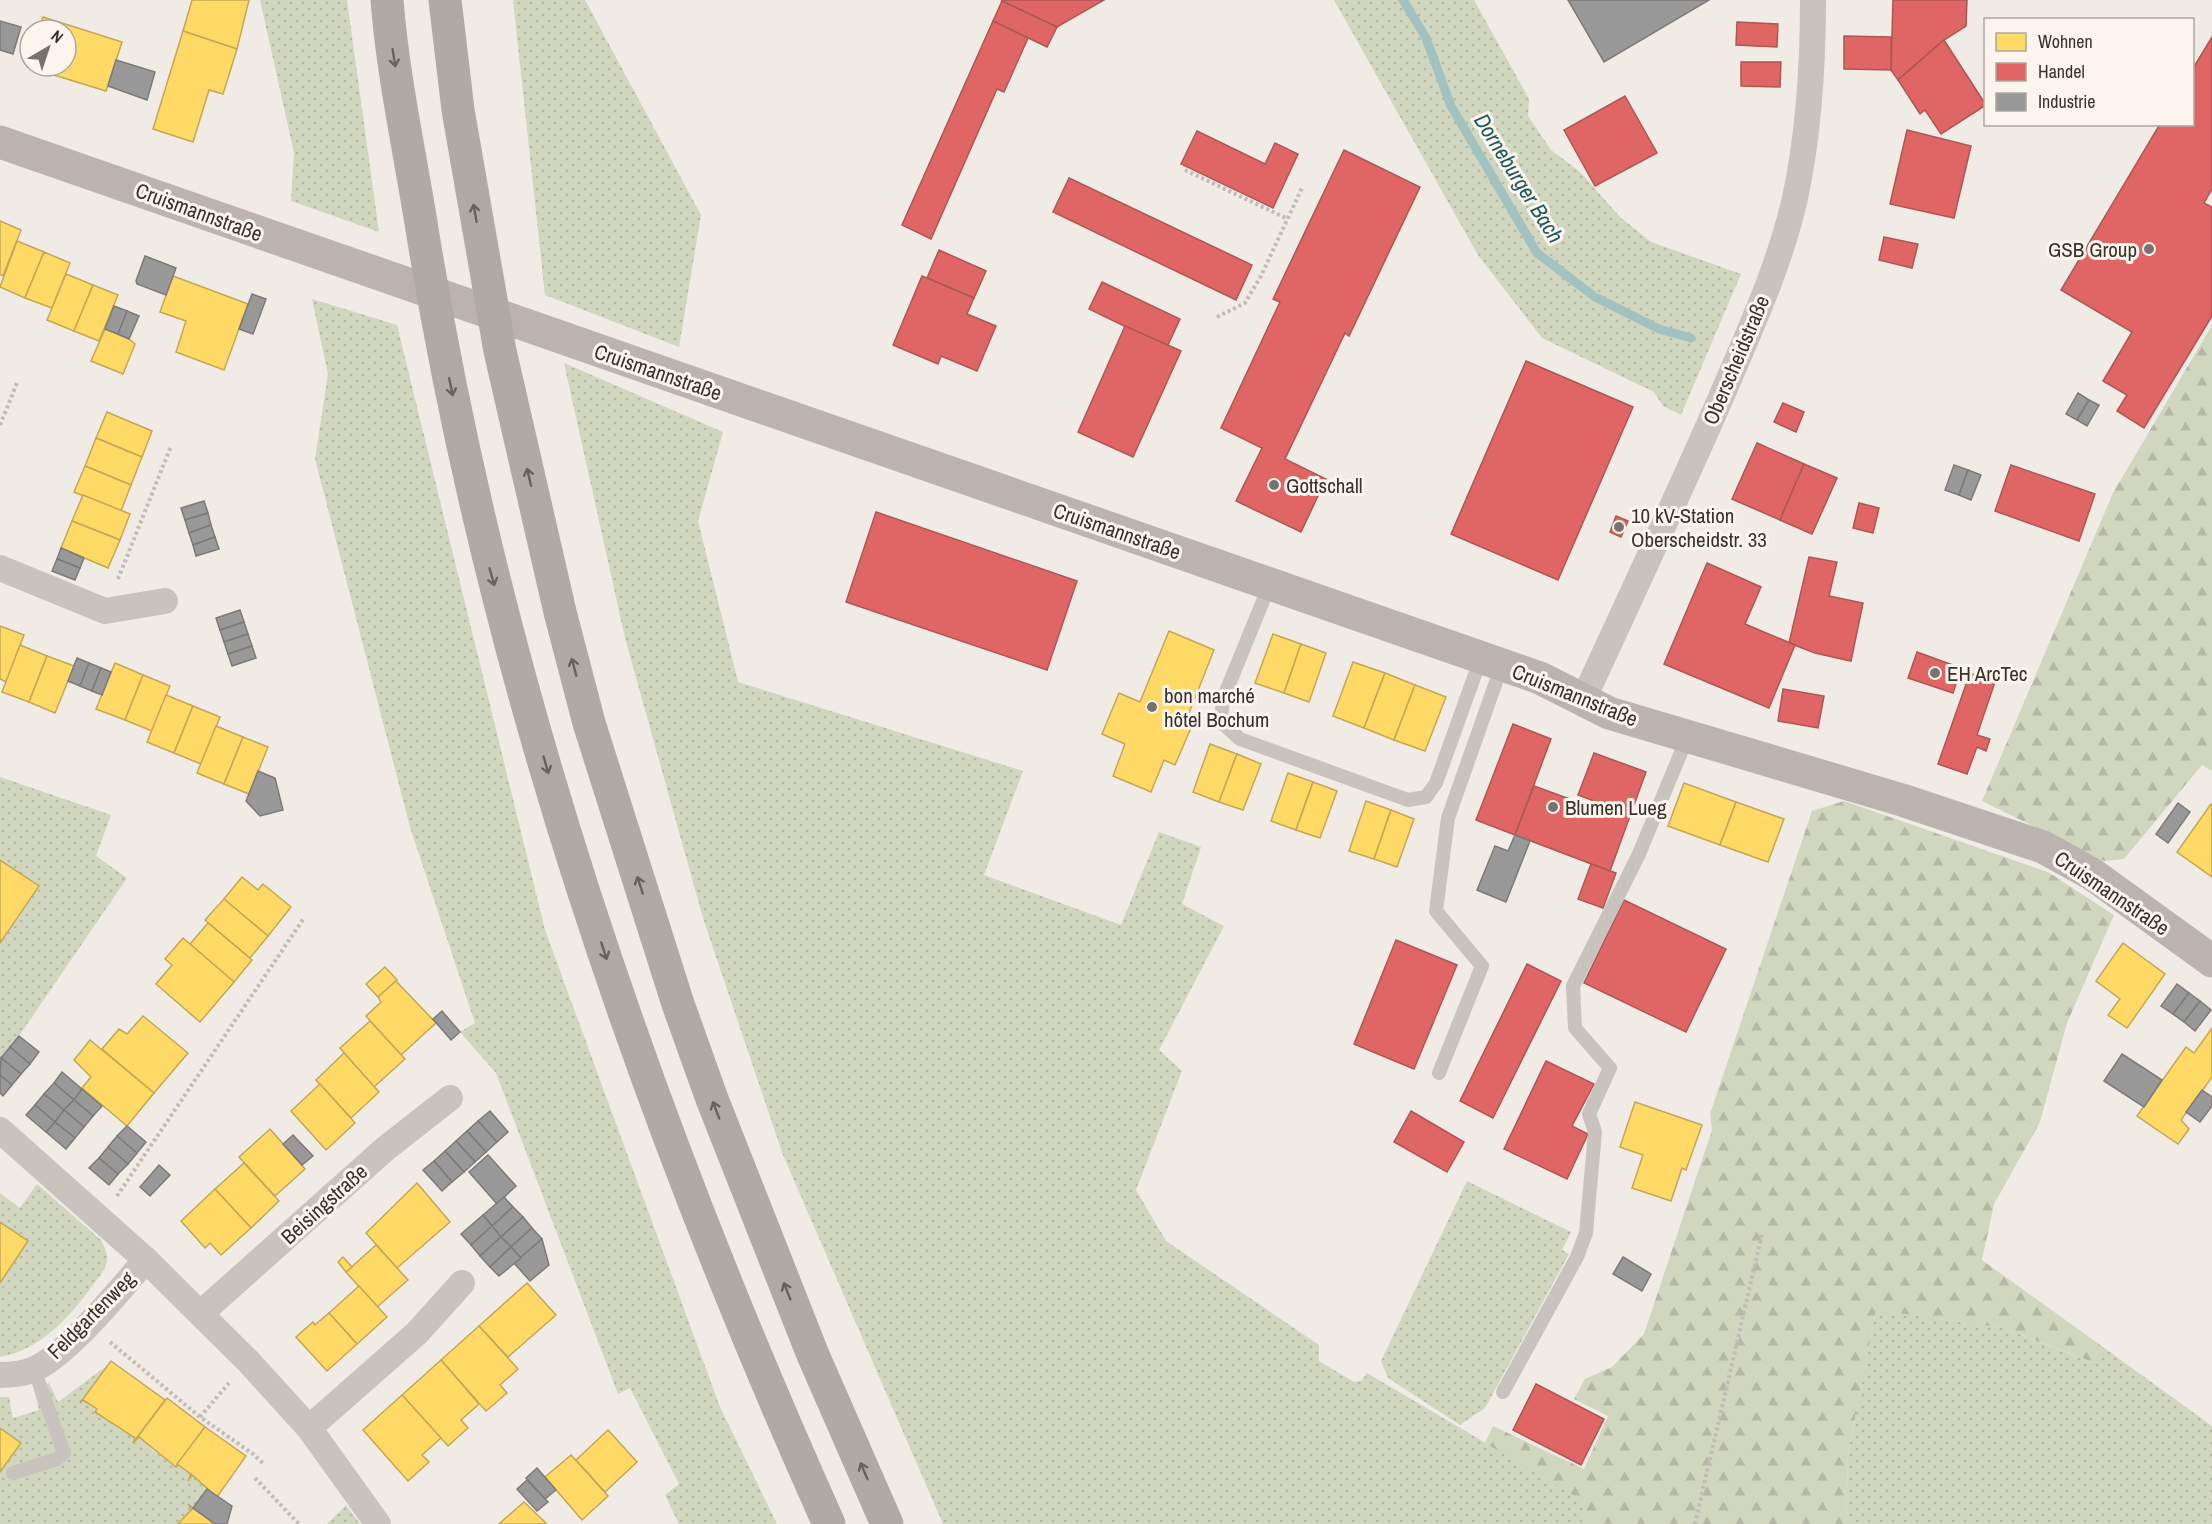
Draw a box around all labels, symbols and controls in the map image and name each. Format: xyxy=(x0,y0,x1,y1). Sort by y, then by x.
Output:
north arrow xyxy=(18,18,78,78)
legend xyxy=(1984,18,2194,126)
text: N xyxy=(47,25,68,48)
text: Wohnen xyxy=(2038,29,2093,54)
one-way arrow xyxy=(389,48,400,67)
text: Handel xyxy=(2038,59,2085,84)
text: Industrie xyxy=(2038,89,2095,114)
water label: Dorneburger Bach xyxy=(1467,108,1571,248)
street label: Cruismannstraße xyxy=(132,176,266,248)
one-way arrow xyxy=(470,204,481,223)
place label: GSB Group xyxy=(2048,235,2137,264)
marker: GSB Group xyxy=(2142,242,2156,256)
street label: Oberscheidstraße xyxy=(1696,291,1776,429)
street label: Cruismannstraße xyxy=(590,337,726,407)
one-way arrow xyxy=(446,377,457,396)
one-way arrow xyxy=(522,468,534,487)
place label: Gottschall xyxy=(1286,471,1363,500)
marker: Gottschall xyxy=(1267,478,1281,492)
street label: Cruismannstraße xyxy=(1049,496,1185,566)
place label: 10 kV-Station Oberscheidstr. 33 xyxy=(1631,501,1767,554)
marker: 10 kV-Station Oberscheidstr. 33 xyxy=(1612,520,1626,534)
one-way arrow xyxy=(487,567,498,586)
one-way arrow xyxy=(568,657,580,676)
street label: Cruismannstraße xyxy=(1508,657,1642,733)
place label: EH ArcTec xyxy=(1947,659,2027,688)
marker: EH ArcTec xyxy=(1928,666,1942,680)
place label: bon marché hôtel Bochum xyxy=(1164,681,1269,734)
marker: bon marché hôtel Bochum xyxy=(1145,700,1159,714)
one-way arrow xyxy=(541,755,552,774)
place label: Blumen Lueg xyxy=(1565,793,1667,822)
marker: Blumen Lueg xyxy=(1546,800,1560,814)
street label: Cruismannstraße xyxy=(2049,844,2175,942)
one-way arrow xyxy=(634,876,645,895)
one-way arrow xyxy=(599,941,610,960)
one-way arrow xyxy=(709,1101,720,1119)
street label: Beisingstraße xyxy=(274,1157,374,1251)
street label: Feldgartenweg xyxy=(41,1264,142,1365)
one-way arrow xyxy=(781,1282,792,1301)
one-way arrow xyxy=(857,1462,869,1480)

